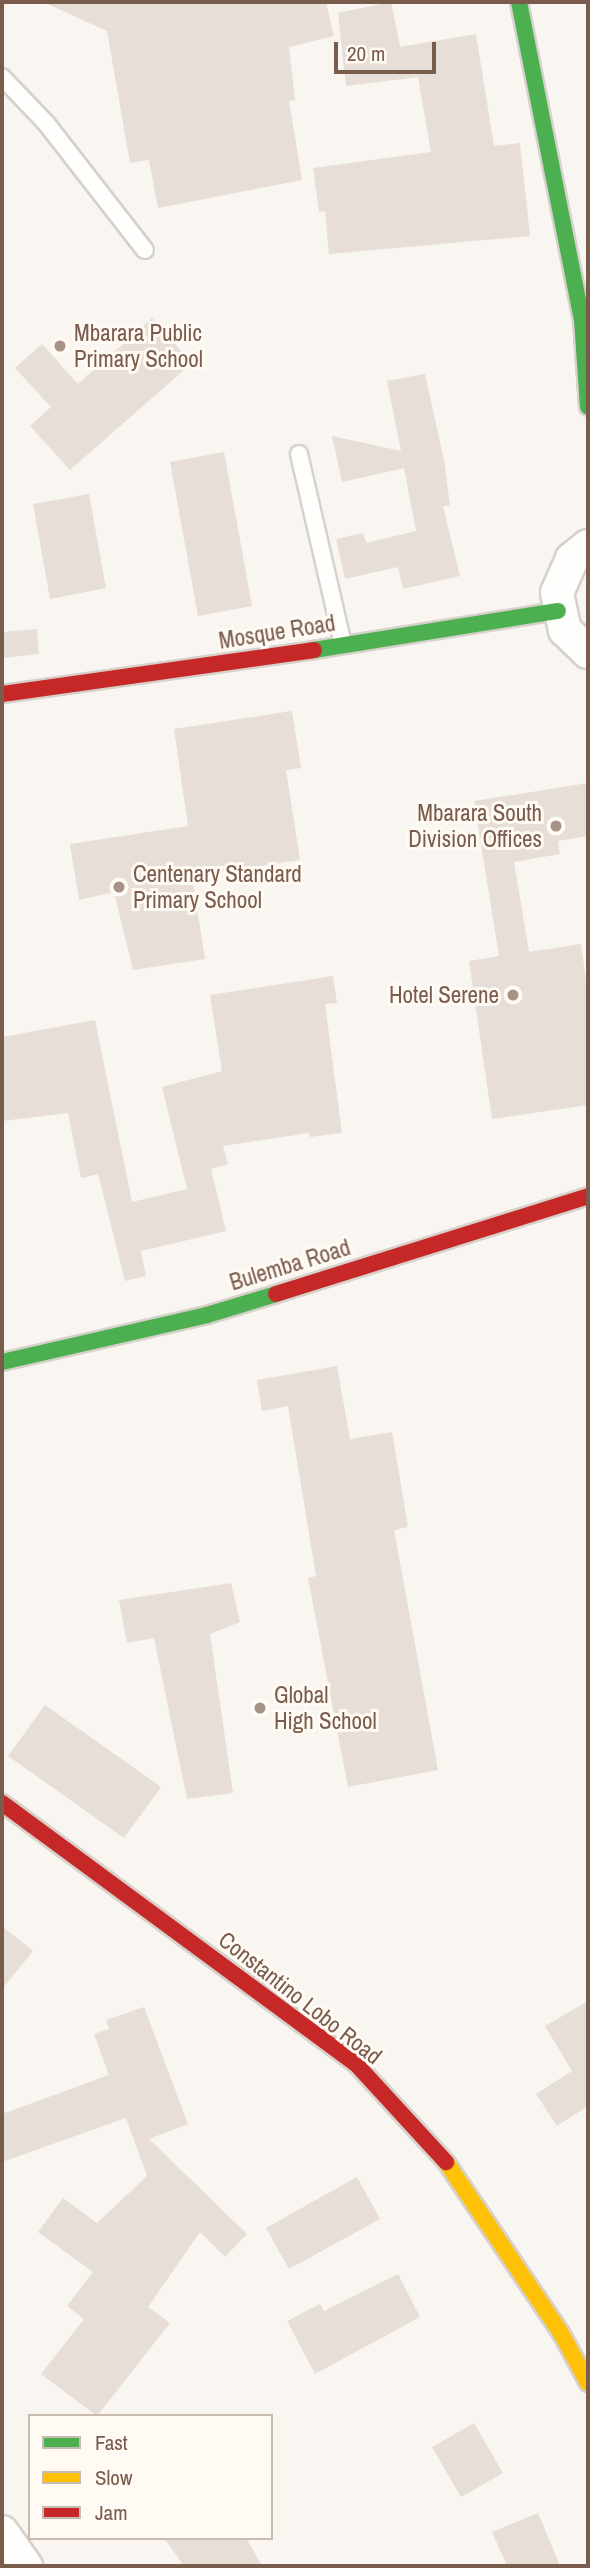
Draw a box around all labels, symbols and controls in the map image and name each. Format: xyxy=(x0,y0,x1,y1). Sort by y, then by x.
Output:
scale bar xyxy=(338,28,440,72)
text: 20 m xyxy=(347,39,385,68)
place label: Mbarara Public Primary School xyxy=(74,319,203,373)
marker: Mbarara Public Primary School xyxy=(52,338,68,354)
street label: Mosque Road xyxy=(217,609,337,655)
place label: Mbarara South Division Offices xyxy=(408,799,542,853)
marker: Mbarara South Division Offices xyxy=(548,818,564,834)
place label: Centenary Standard Primary School xyxy=(133,860,302,914)
marker: Centenary Standard Primary School xyxy=(111,879,127,895)
place label: Hotel Serene xyxy=(389,981,499,1009)
marker: Hotel Serene xyxy=(505,987,521,1003)
street label: Bulemba Road xyxy=(226,1234,354,1296)
place label: Global High School xyxy=(274,1681,377,1735)
marker: Global High School xyxy=(252,1700,268,1716)
street label: Constantino Lobo Road xyxy=(213,1926,387,2070)
legend xyxy=(28,2414,273,2540)
text: Fast xyxy=(95,2428,128,2457)
text: Slow xyxy=(95,2463,132,2492)
text: Jam xyxy=(95,2498,128,2527)

